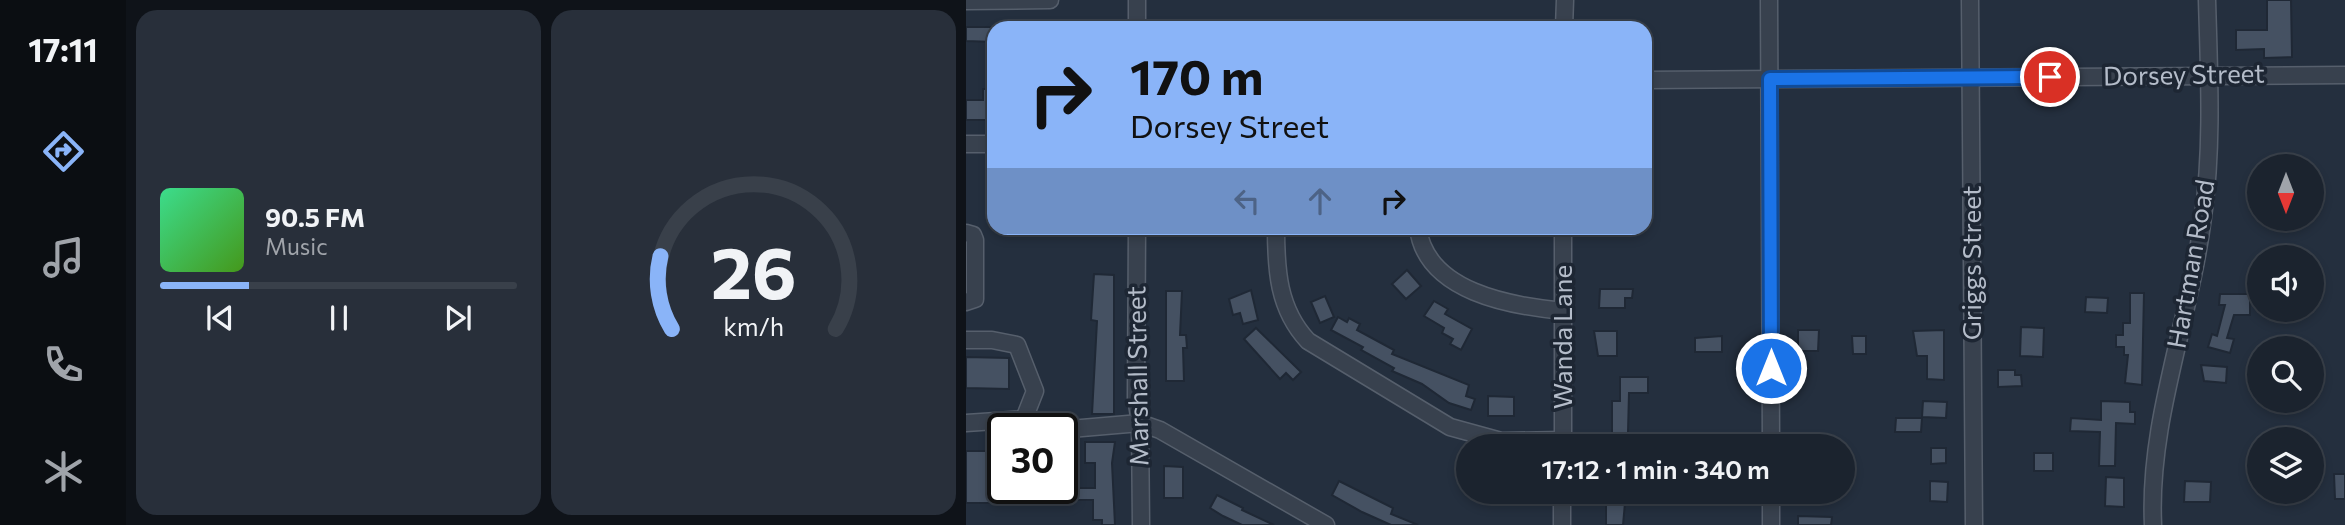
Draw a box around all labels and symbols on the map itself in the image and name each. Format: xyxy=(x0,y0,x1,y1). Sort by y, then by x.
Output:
pin xyxy=(2020,47,2080,107)
street label: Dorsey Street xyxy=(2103,57,2265,90)
north arrow xyxy=(2247,154,2324,231)
street label: Hartman Road xyxy=(2159,177,2220,351)
street label: Griggs Street xyxy=(1955,186,1986,340)
street label: Wanda Lane xyxy=(1546,265,1577,409)
street label: Marshall Street xyxy=(1119,286,1154,466)
position arrow xyxy=(1734,331,1808,405)
speed limit sign: 30 xyxy=(987,413,1078,504)

